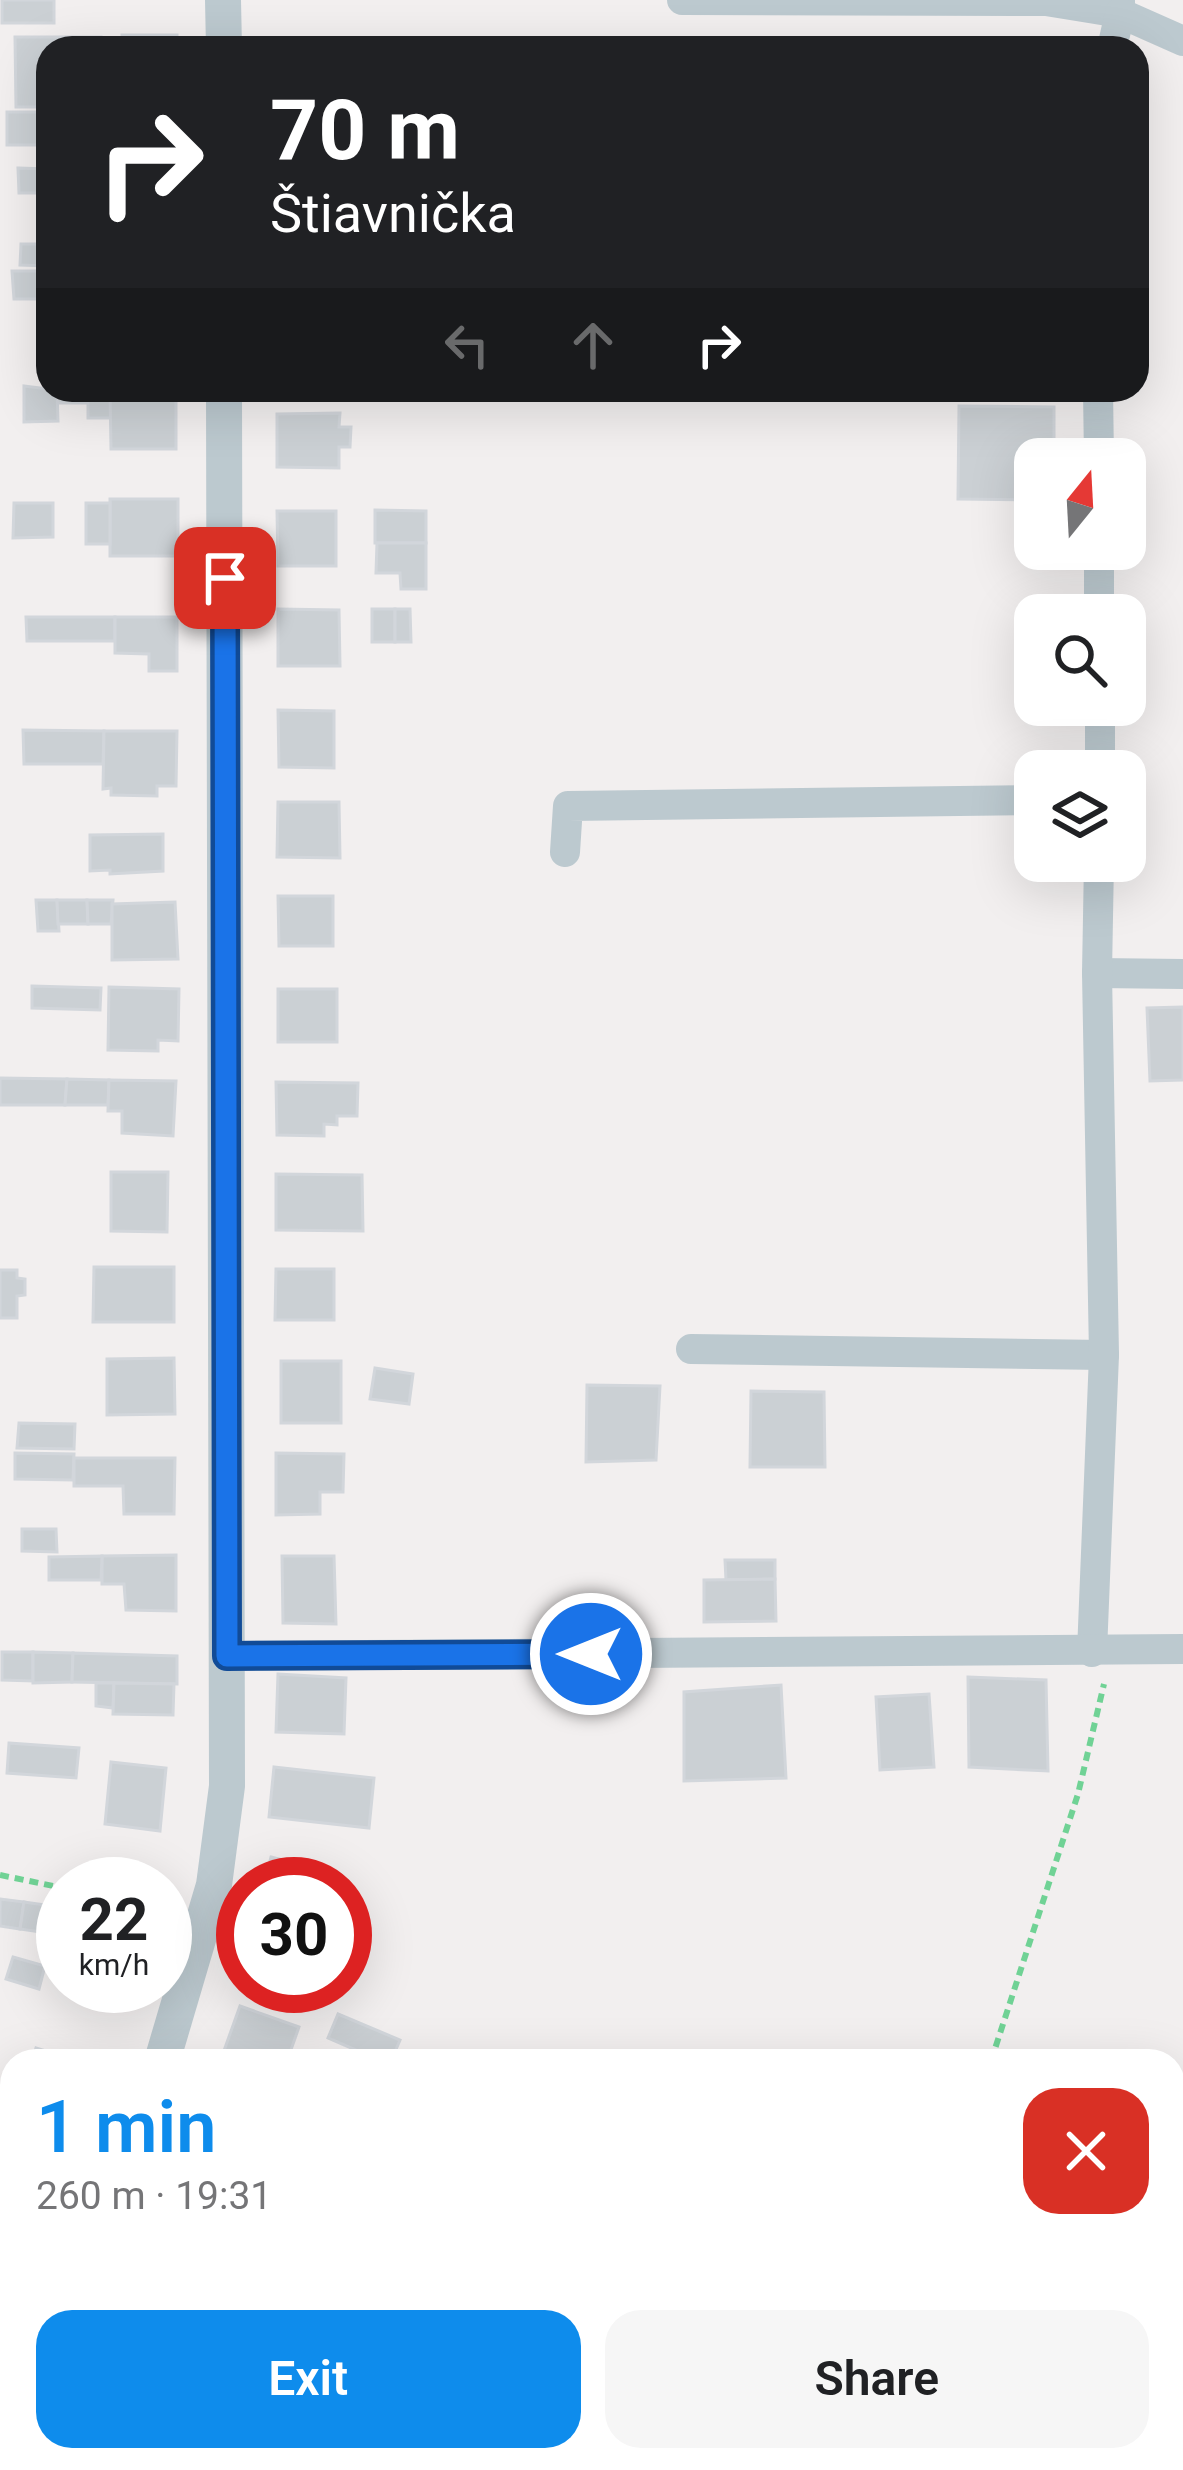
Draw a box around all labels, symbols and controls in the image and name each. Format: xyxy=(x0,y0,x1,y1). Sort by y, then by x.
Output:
text: 70 m xyxy=(270,81,460,180)
icon: right xyxy=(72,84,228,240)
text: Štiavnička xyxy=(270,182,516,245)
icon: left xyxy=(434,312,500,378)
icon: ahead xyxy=(560,312,626,378)
icon: right xyxy=(686,312,752,378)
north arrow xyxy=(1014,438,1146,570)
map controls xyxy=(1014,438,1146,882)
pin xyxy=(174,527,276,629)
icon: arrive xyxy=(192,545,258,611)
button: search xyxy=(1014,594,1146,726)
button: layers xyxy=(1014,750,1146,882)
position arrow xyxy=(528,1591,654,1717)
speed limit sign: 30 xyxy=(216,1857,372,2013)
text: 22 xyxy=(80,1884,148,1955)
text: km/h xyxy=(79,1947,149,1982)
text: 1 min xyxy=(36,2085,217,2170)
button: close xyxy=(1023,2088,1149,2214)
text: 260 m · 19:31 xyxy=(36,2173,272,2219)
button: Exit xyxy=(36,2310,581,2448)
button: Share xyxy=(605,2310,1149,2448)

